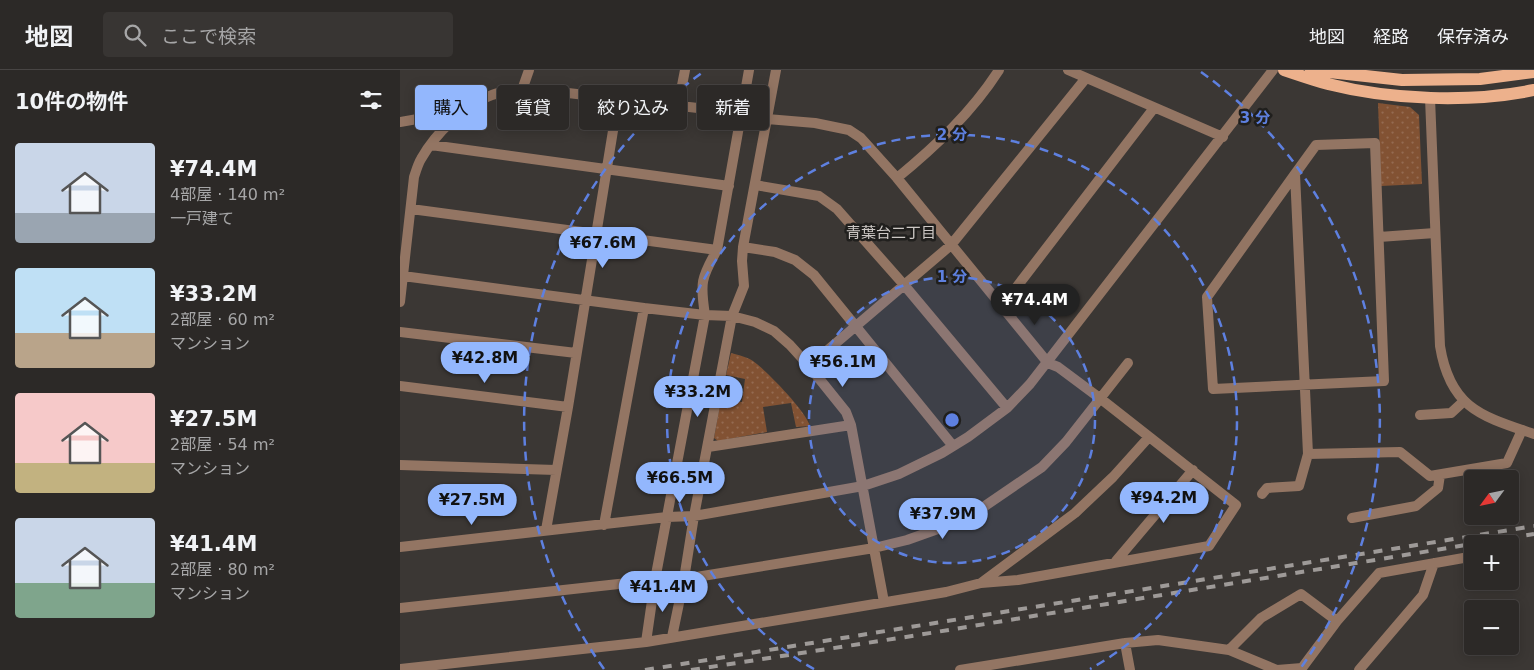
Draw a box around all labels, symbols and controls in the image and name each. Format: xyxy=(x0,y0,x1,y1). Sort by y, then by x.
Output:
search box xyxy=(103,12,453,57)
icon: search xyxy=(121,21,149,49)
text: 地図 xyxy=(25,23,73,51)
text: ここで検索 xyxy=(161,25,256,47)
text: 地図 xyxy=(1309,26,1345,47)
text: 経路 xyxy=(1373,26,1409,47)
text: 保存済み xyxy=(1437,26,1509,47)
chip: 購入 xyxy=(415,85,487,130)
chip: 賃貸 xyxy=(497,85,569,130)
chip: 絞り込み xyxy=(579,85,687,130)
chip: 新着 xyxy=(697,85,769,130)
icon: filters xyxy=(357,86,385,114)
text: 10件の物件 xyxy=(15,90,128,114)
text: 3 分 xyxy=(1240,109,1270,127)
text: 2 分 xyxy=(937,126,967,144)
text: ¥74.4M xyxy=(170,157,257,181)
icon: home xyxy=(55,163,115,223)
text: 4部屋 · 140 m² xyxy=(170,185,285,204)
text: 一戸建て xyxy=(170,209,234,228)
district label: 青葉台二丁目 xyxy=(846,224,936,242)
pin: ¥67.6M xyxy=(562,226,644,269)
text: ¥67.6M xyxy=(570,233,636,252)
text: 1 分 xyxy=(937,268,967,286)
text: ¥33.2M xyxy=(170,282,257,306)
pin: ¥74.4M xyxy=(994,284,1076,326)
icon: home xyxy=(55,288,115,348)
text: ¥74.4M xyxy=(1002,290,1068,309)
text: 2部屋 · 60 m² xyxy=(170,310,275,329)
text: マンション xyxy=(170,334,250,353)
pin: ¥42.8M xyxy=(444,342,526,384)
pin: ¥56.1M xyxy=(802,346,884,388)
text: ¥42.8M xyxy=(452,348,518,367)
text: ¥56.1M xyxy=(810,352,876,371)
pin: ¥33.2M xyxy=(657,376,739,418)
text: ¥33.2M xyxy=(665,382,731,401)
text: ¥27.5M xyxy=(170,407,257,431)
centre of rings xyxy=(943,411,961,429)
icon: home xyxy=(55,413,115,473)
text: 2部屋 · 54 m² xyxy=(170,435,275,454)
text: マンション xyxy=(170,459,250,478)
pin: ¥66.5M xyxy=(639,462,721,504)
text: ¥66.5M xyxy=(647,468,713,487)
north arrow xyxy=(1464,470,1519,525)
map controls xyxy=(1464,470,1519,655)
pin: ¥94.2M xyxy=(1123,482,1205,524)
pin: ¥27.5M xyxy=(431,484,513,526)
text: ¥94.2M xyxy=(1131,488,1197,507)
text: ¥27.5M xyxy=(439,490,505,509)
pin: ¥37.9M xyxy=(902,498,984,540)
text: ¥37.9M xyxy=(910,504,976,523)
text: ¥41.4M xyxy=(170,532,257,556)
button: + xyxy=(1464,535,1519,590)
icon: home xyxy=(55,538,115,598)
text: 2部屋 · 80 m² xyxy=(170,560,275,579)
pin: ¥41.4M xyxy=(622,570,704,613)
text: ¥41.4M xyxy=(630,577,696,596)
text: マンション xyxy=(170,584,250,603)
button: − xyxy=(1464,600,1519,655)

